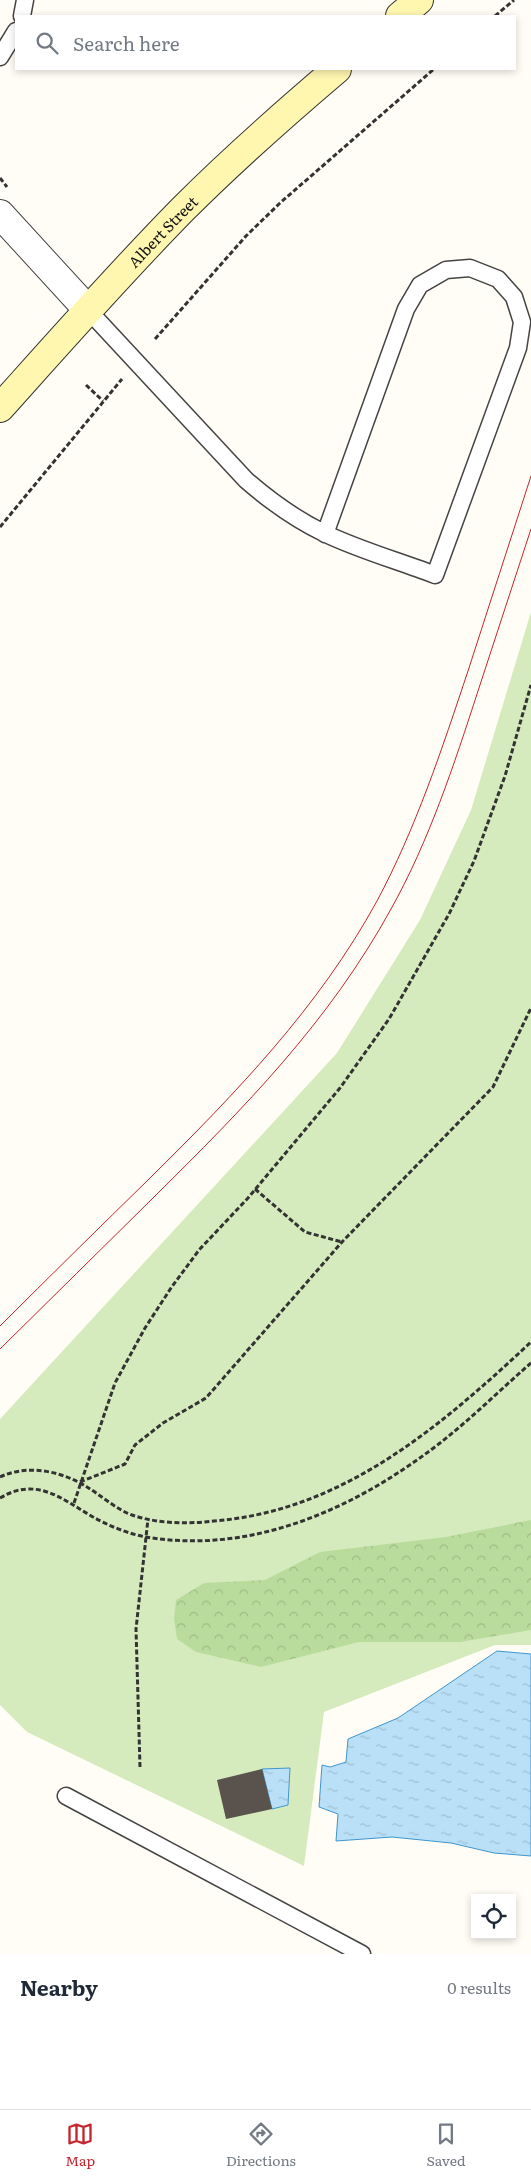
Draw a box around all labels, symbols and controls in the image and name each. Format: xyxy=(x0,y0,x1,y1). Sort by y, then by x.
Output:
search box xyxy=(15,15,516,70)
icon: search xyxy=(33,29,61,57)
text: Search here xyxy=(73,29,180,57)
street label: Albert Street xyxy=(122,190,202,272)
map controls xyxy=(471,1894,516,1939)
button: locate xyxy=(471,1894,516,1939)
text: Nearby xyxy=(20,1971,98,2002)
text: 0 results xyxy=(447,1975,511,1999)
tab: Map xyxy=(65,2120,95,2170)
tab: Directions xyxy=(226,2120,296,2170)
tab: Saved xyxy=(427,2120,466,2170)

